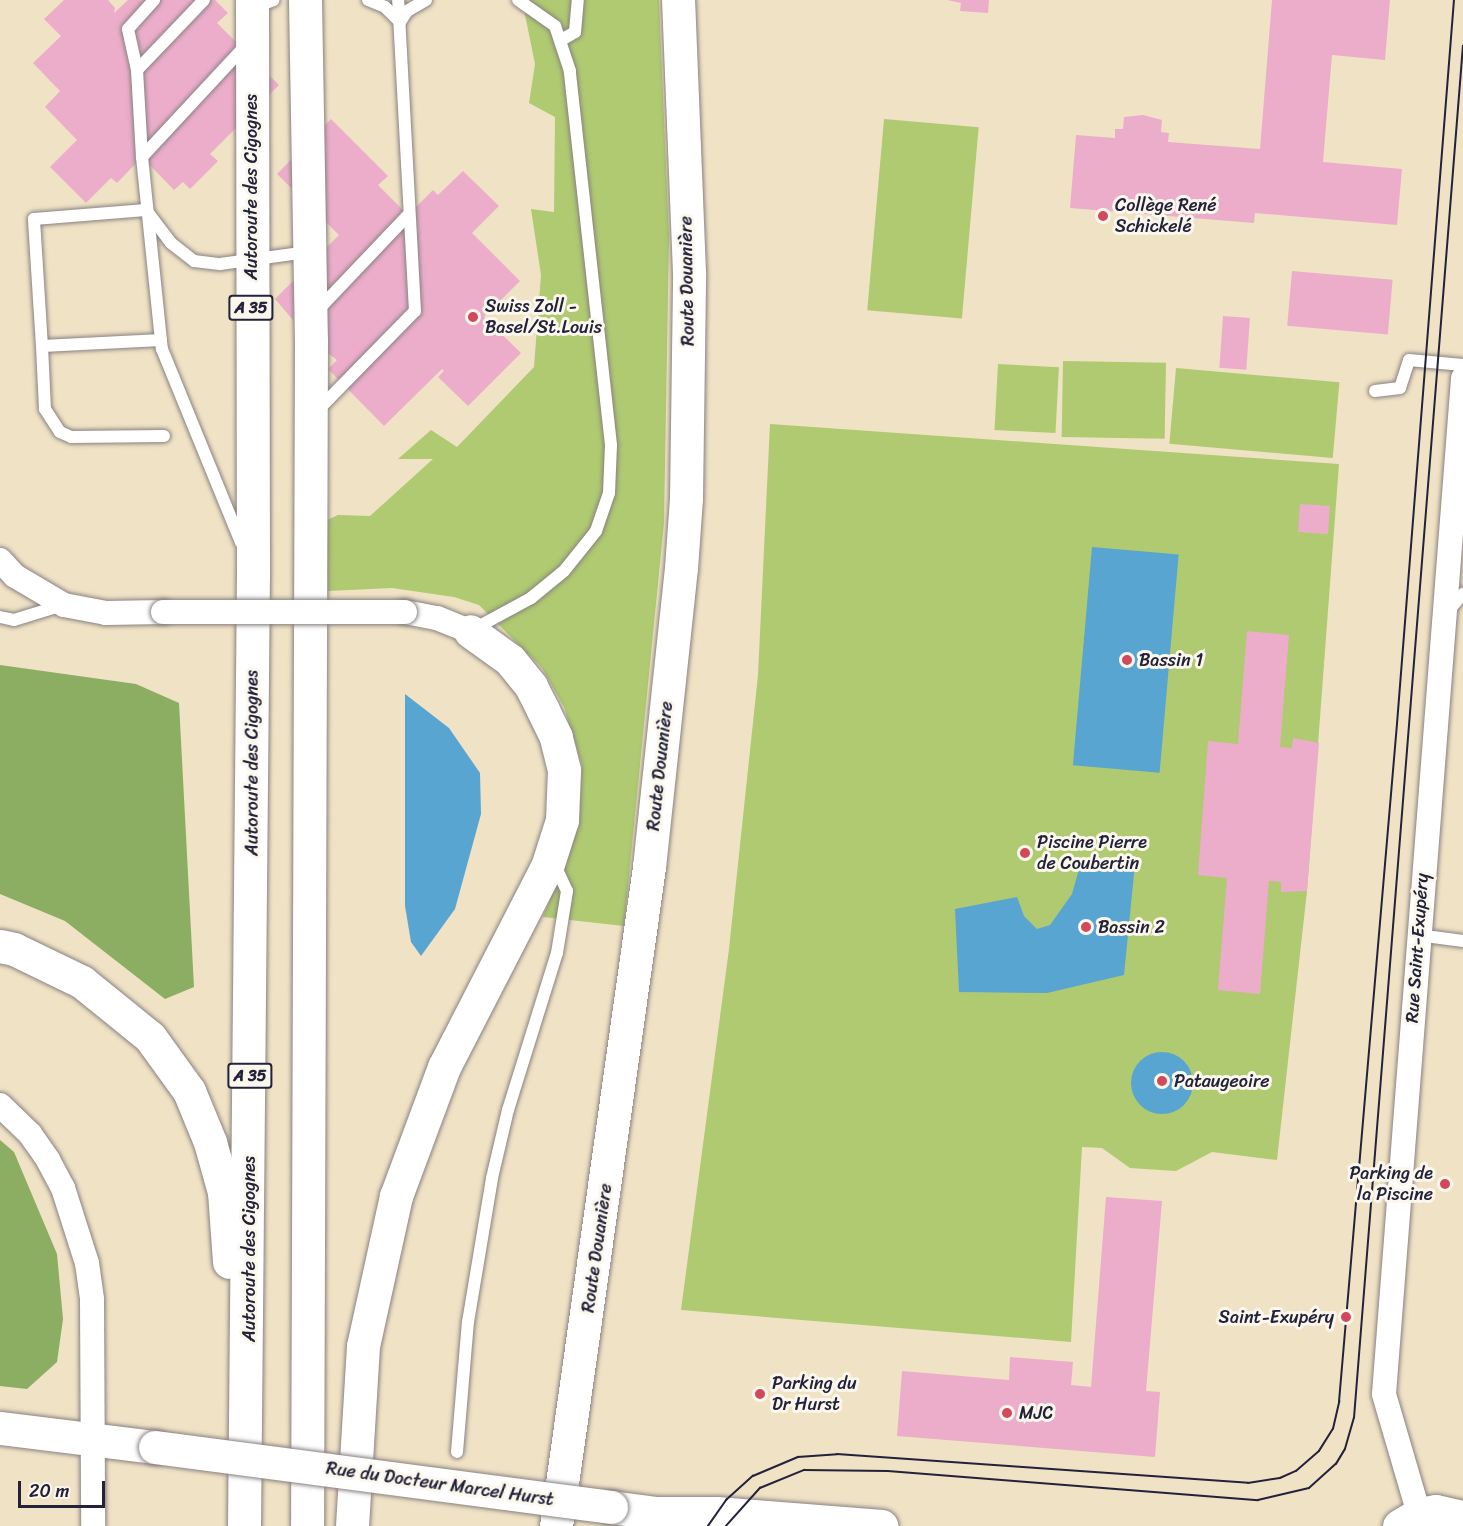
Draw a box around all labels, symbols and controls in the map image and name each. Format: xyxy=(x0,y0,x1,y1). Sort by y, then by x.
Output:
street label: Autoroute des Cigognes xyxy=(240,93,262,281)
place label: Collège René Schickelé xyxy=(1115,195,1217,238)
marker: Collège René Schickelé xyxy=(1096,209,1110,223)
street label: Route Douanière xyxy=(675,216,699,346)
road number: A 35 xyxy=(227,295,275,321)
place label: Swiss Zoll - Basel/St.Louis xyxy=(485,296,602,338)
marker: Swiss Zoll - Basel/St.Louis xyxy=(466,310,480,324)
place label: Bassin 1 xyxy=(1139,649,1203,671)
marker: Bassin 1 xyxy=(1120,653,1134,667)
street label: Autoroute des Cigognes xyxy=(241,669,263,857)
street label: Route Douanière xyxy=(642,700,678,832)
place label: Piscine Pierre de Coubertin xyxy=(1037,832,1147,874)
marker: Piscine Pierre de Coubertin xyxy=(1018,846,1032,860)
street label: Rue Saint-Exupéry xyxy=(1401,872,1433,1024)
place label: Bassin 2 xyxy=(1098,916,1165,938)
marker: Bassin 2 xyxy=(1079,920,1093,934)
road number: A 35 xyxy=(226,1063,274,1089)
place label: Pataugeoire xyxy=(1174,1070,1270,1092)
marker: Pataugeoire xyxy=(1155,1074,1169,1088)
street label: Autoroute des Cigognes xyxy=(238,1155,260,1343)
place label: Parking de la Piscine xyxy=(1349,1163,1433,1206)
marker: Parking de la Piscine xyxy=(1438,1177,1452,1191)
street label: Route Douanière xyxy=(577,1182,617,1314)
place label: Saint-Exupéry xyxy=(1219,1306,1334,1328)
marker: Saint-Exupéry xyxy=(1339,1310,1353,1324)
place label: Parking du Dr Hurst xyxy=(772,1373,857,1416)
marker: Parking du Dr Hurst xyxy=(753,1387,767,1401)
place label: MJC xyxy=(1019,1402,1053,1424)
marker: MJC xyxy=(1000,1406,1014,1420)
street label: Rue du Docteur Marcel Hurst xyxy=(324,1457,556,1511)
scale bar xyxy=(21,1469,108,1507)
text: 20 m xyxy=(29,1475,69,1507)

